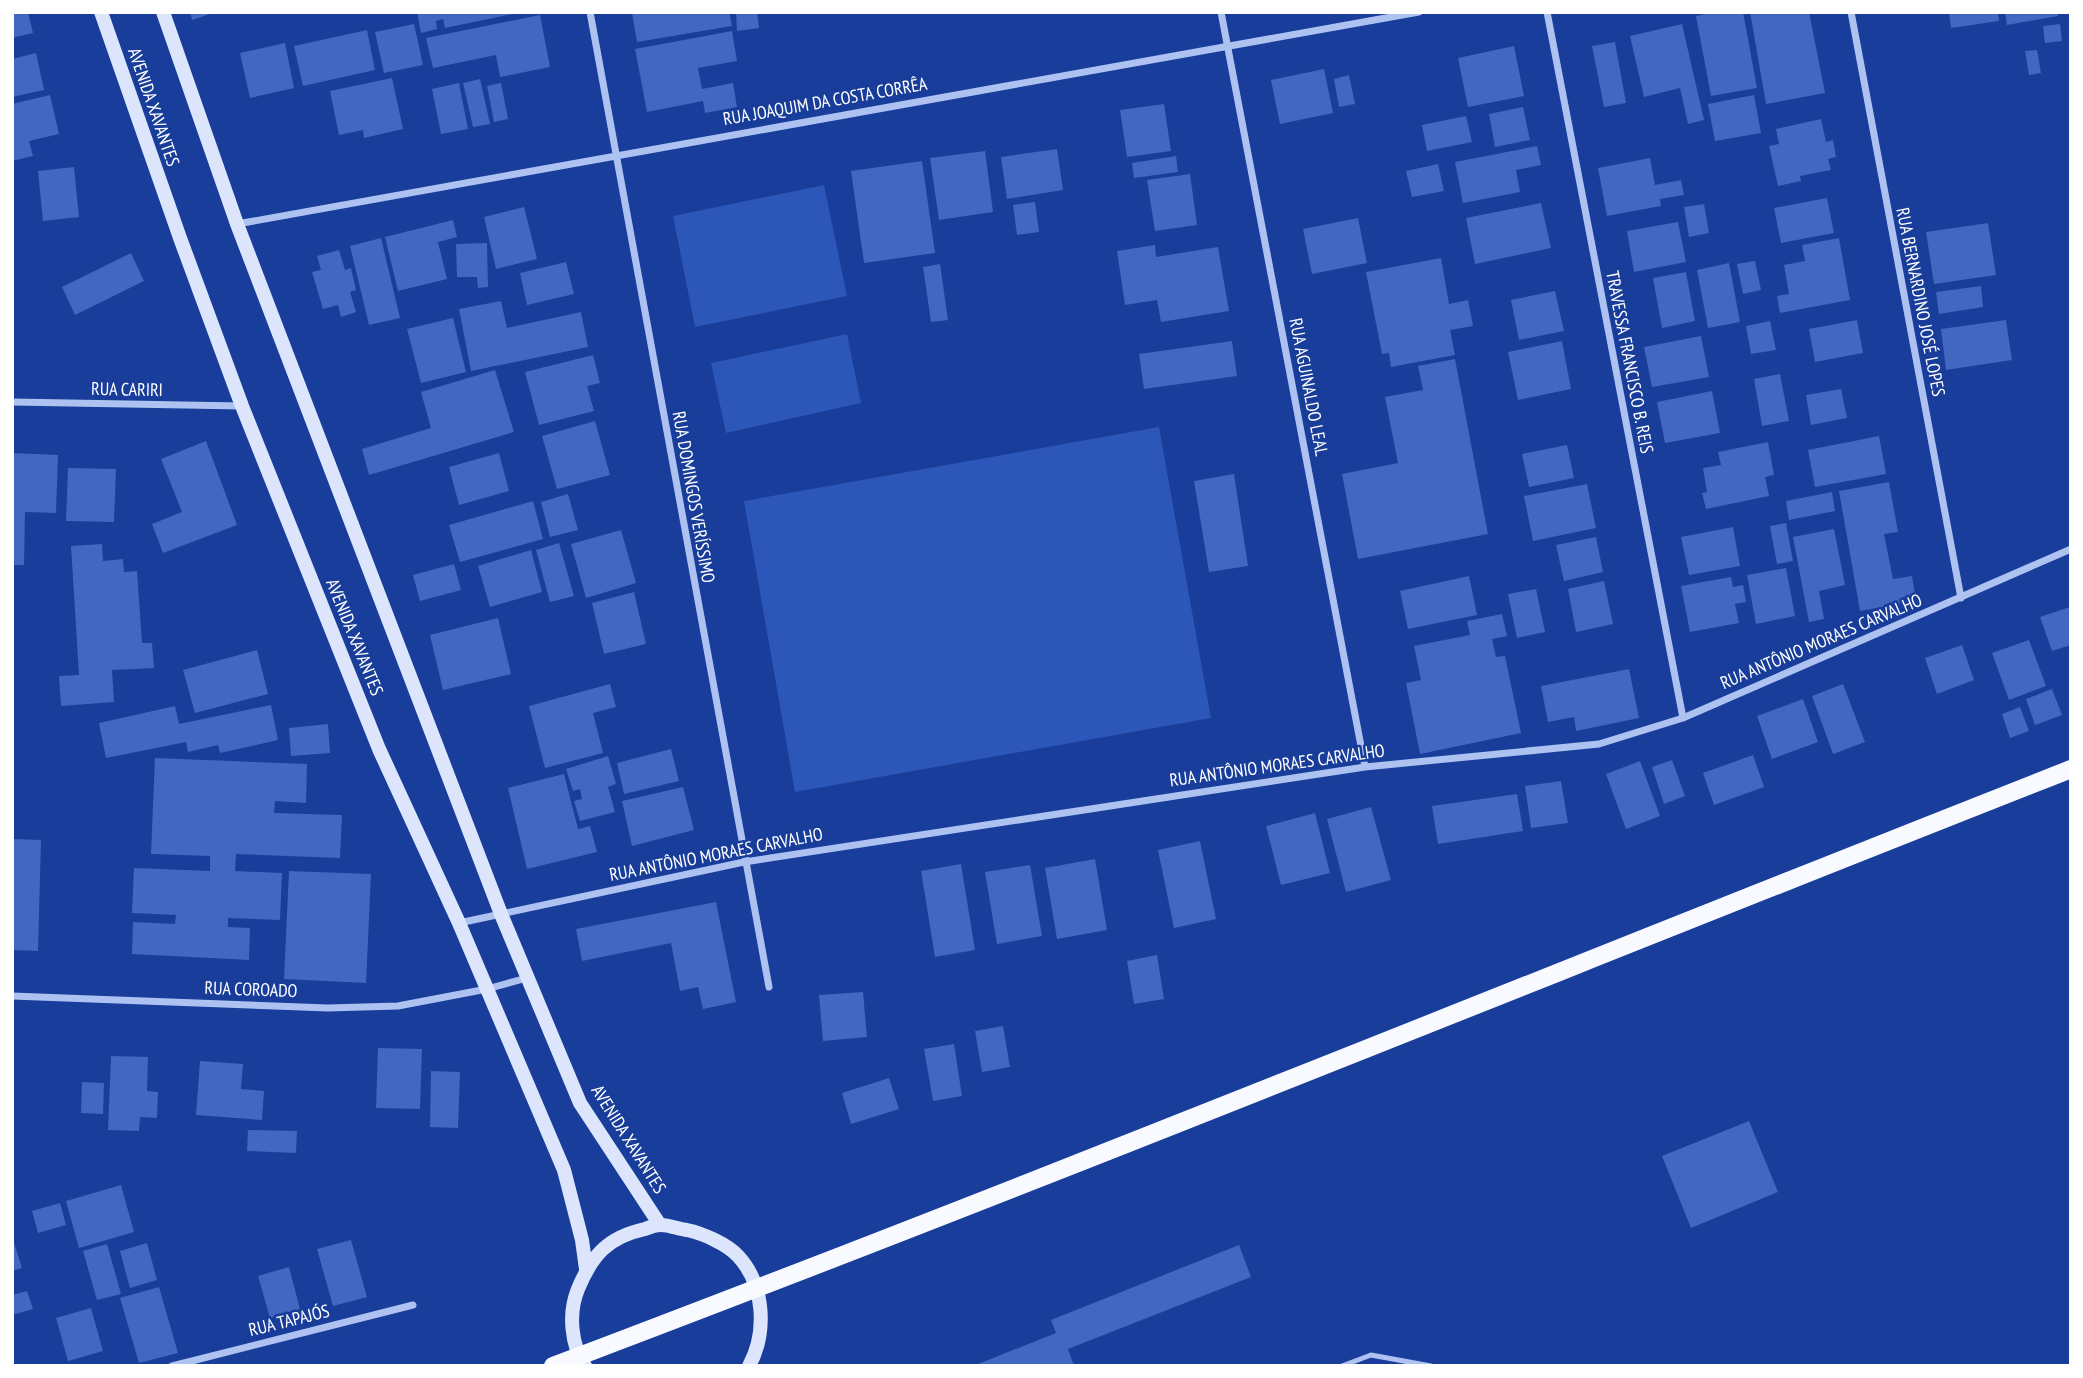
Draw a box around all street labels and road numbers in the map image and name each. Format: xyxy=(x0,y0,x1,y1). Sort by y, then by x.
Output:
street label: AVENIDA XAVANTES xyxy=(123,45,185,170)
street label: RUA JOAQUIM DA COSTA CORRÊA xyxy=(721,72,929,130)
street label: RUA BERNARDINO JOSÉ LOPES xyxy=(1891,206,1951,399)
street label: TRAVESSA FRANCISCO B. REIS xyxy=(1601,269,1659,455)
street label: RUA AGUINALDO LEAL xyxy=(1284,316,1334,458)
street label: RUA CARIRI xyxy=(91,377,163,401)
street label: RUA DOMINGOS VERÍSSIMO xyxy=(668,409,720,585)
street label: AVENIDA XAVANTES xyxy=(321,575,389,699)
street label: RUA ANTÔNIO MORAES CARVALHO xyxy=(1717,588,1925,694)
street label: RUA ANTÔNIO MORAES CARVALHO xyxy=(1168,738,1386,791)
street label: RUA ANTÔNIO MORAES CARVALHO xyxy=(607,822,825,886)
street label: RUA COROADO xyxy=(204,976,298,1002)
street label: AVENIDA XAVANTES xyxy=(586,1080,672,1198)
street label: RUA TAPAJÓS xyxy=(246,1299,332,1341)

